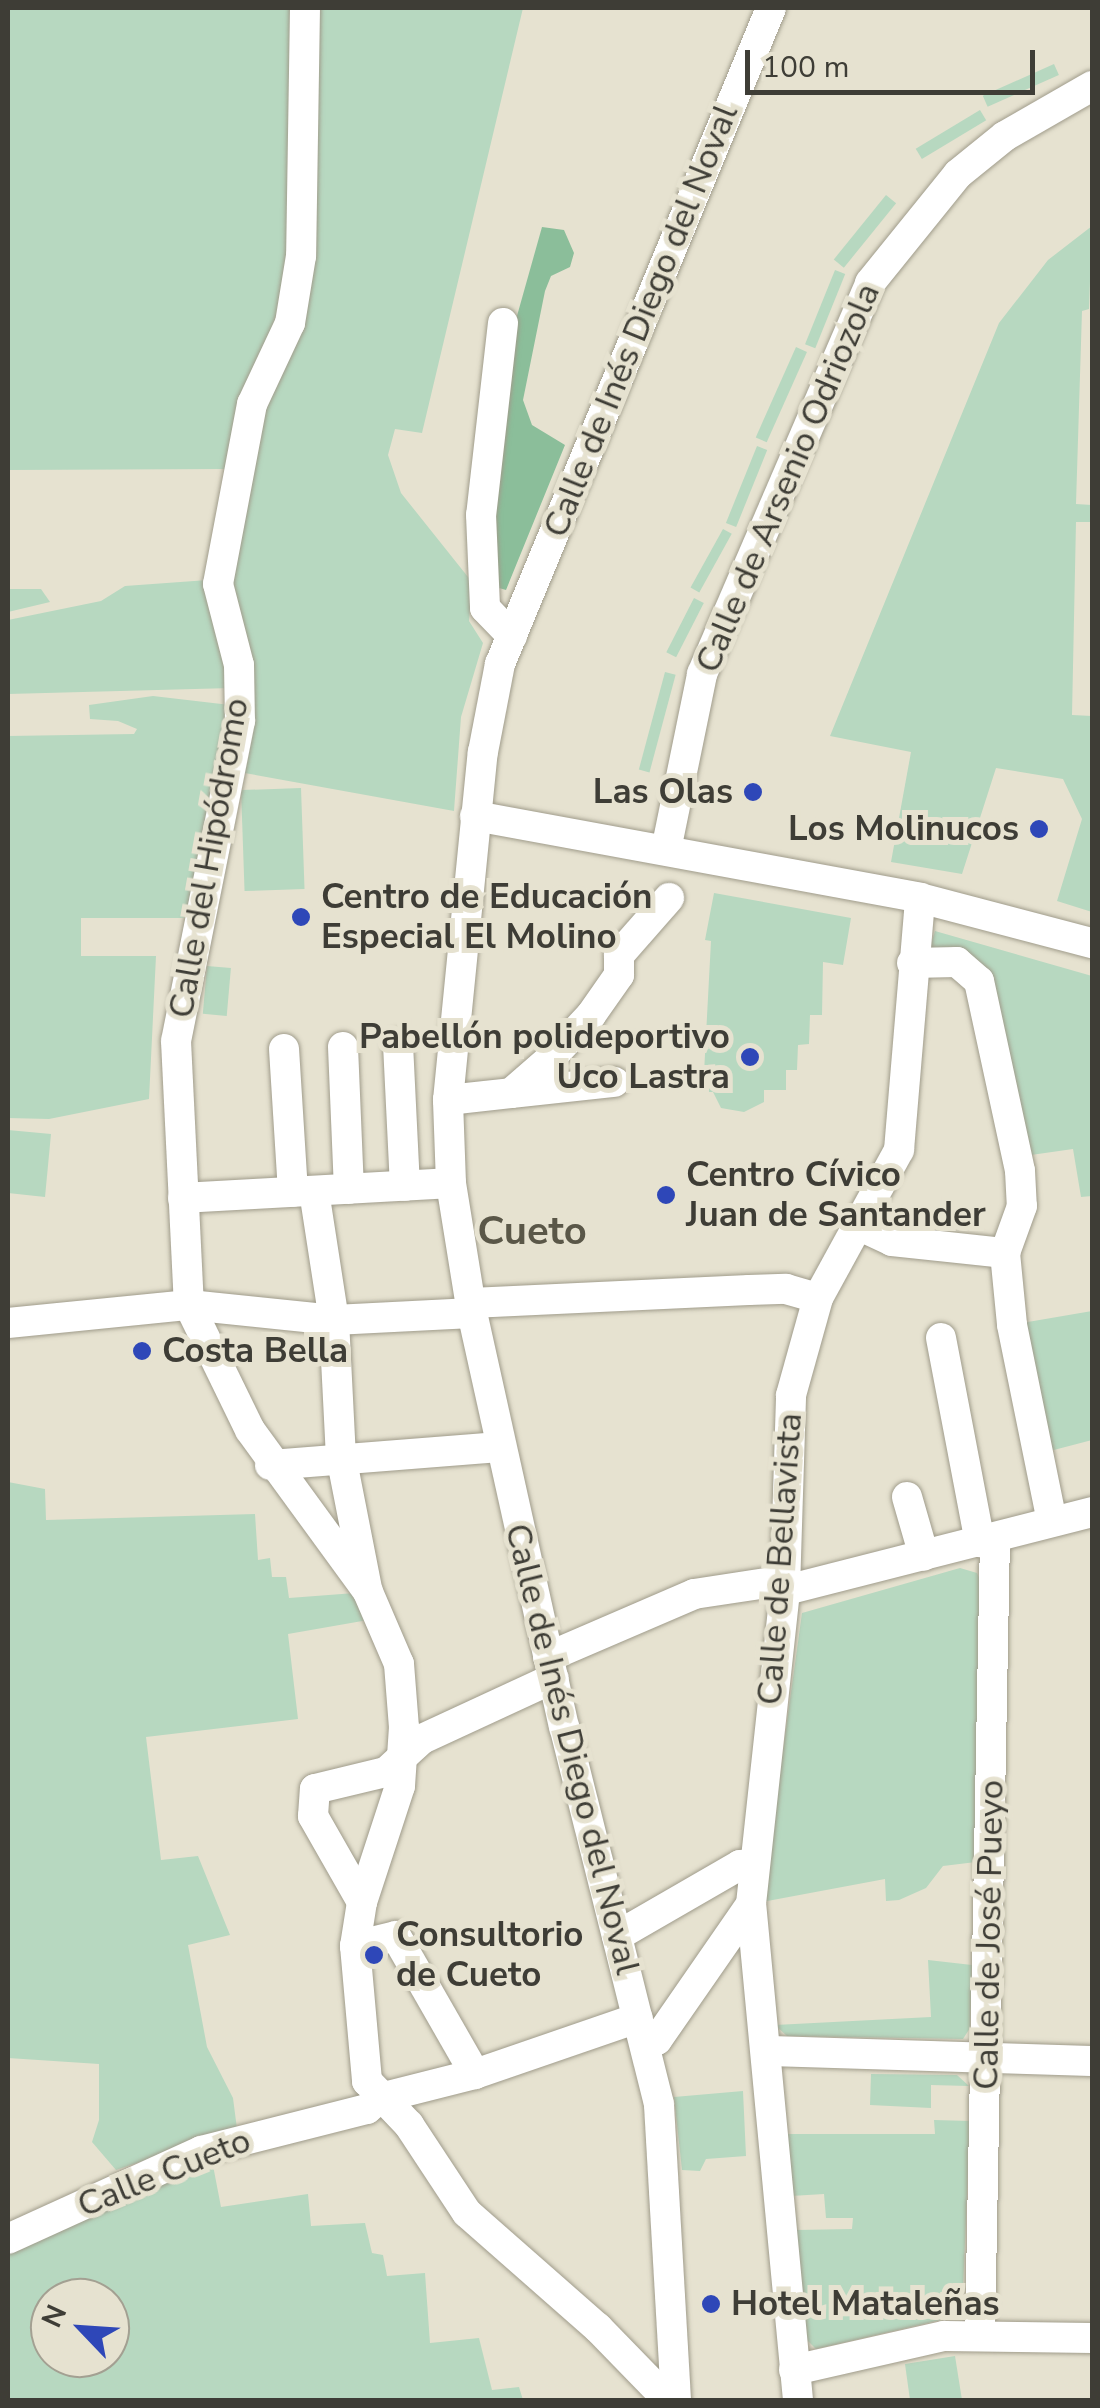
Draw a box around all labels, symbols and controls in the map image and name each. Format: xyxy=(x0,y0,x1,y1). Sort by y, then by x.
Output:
scale bar xyxy=(750,30,1040,92)
text: 100 m xyxy=(762,47,849,88)
street label: Calle de Inés Diego del Noval xyxy=(535,99,747,543)
street label: Calle de Arsenio Odriozola xyxy=(687,277,889,679)
street label: Calle del Hipódromo xyxy=(160,695,258,1021)
place label: Las Olas xyxy=(593,771,733,813)
marker: Las Olas xyxy=(742,781,764,803)
place label: Los Molinucos xyxy=(788,808,1019,850)
marker: Los Molinucos xyxy=(1028,818,1050,840)
place label: Centro de Educación Especial El Molino xyxy=(321,876,653,958)
marker: Centro de Educación Especial El Molino xyxy=(290,906,312,928)
place label: Pabellón polideportivo Uco Lastra xyxy=(359,1016,730,1098)
marker: Pabellón polideportivo Uco Lastra xyxy=(739,1046,761,1068)
place label: Centro Cívico Juan de Santander xyxy=(686,1154,986,1236)
marker: Centro Cívico Juan de Santander xyxy=(655,1184,677,1206)
district label: Cueto xyxy=(477,1207,587,1255)
place label: Costa Bella xyxy=(162,1330,348,1372)
marker: Costa Bella xyxy=(131,1340,153,1362)
street label: Calle de Bellavista xyxy=(749,1412,811,1706)
street label: Calle de Inés Diego del Noval xyxy=(496,1519,648,1979)
street label: Calle de José Pueyo xyxy=(965,1780,1013,2090)
place label: Consultorio de Cueto xyxy=(396,1914,583,1996)
marker: Consultorio de Cueto xyxy=(361,1942,387,1968)
street label: Calle Cueto xyxy=(71,2119,257,2227)
north arrow xyxy=(30,2278,130,2378)
place label: Hotel Mataleñas xyxy=(731,2283,1000,2325)
marker: Hotel Mataleñas xyxy=(700,2293,722,2315)
text: N xyxy=(33,2299,76,2334)

